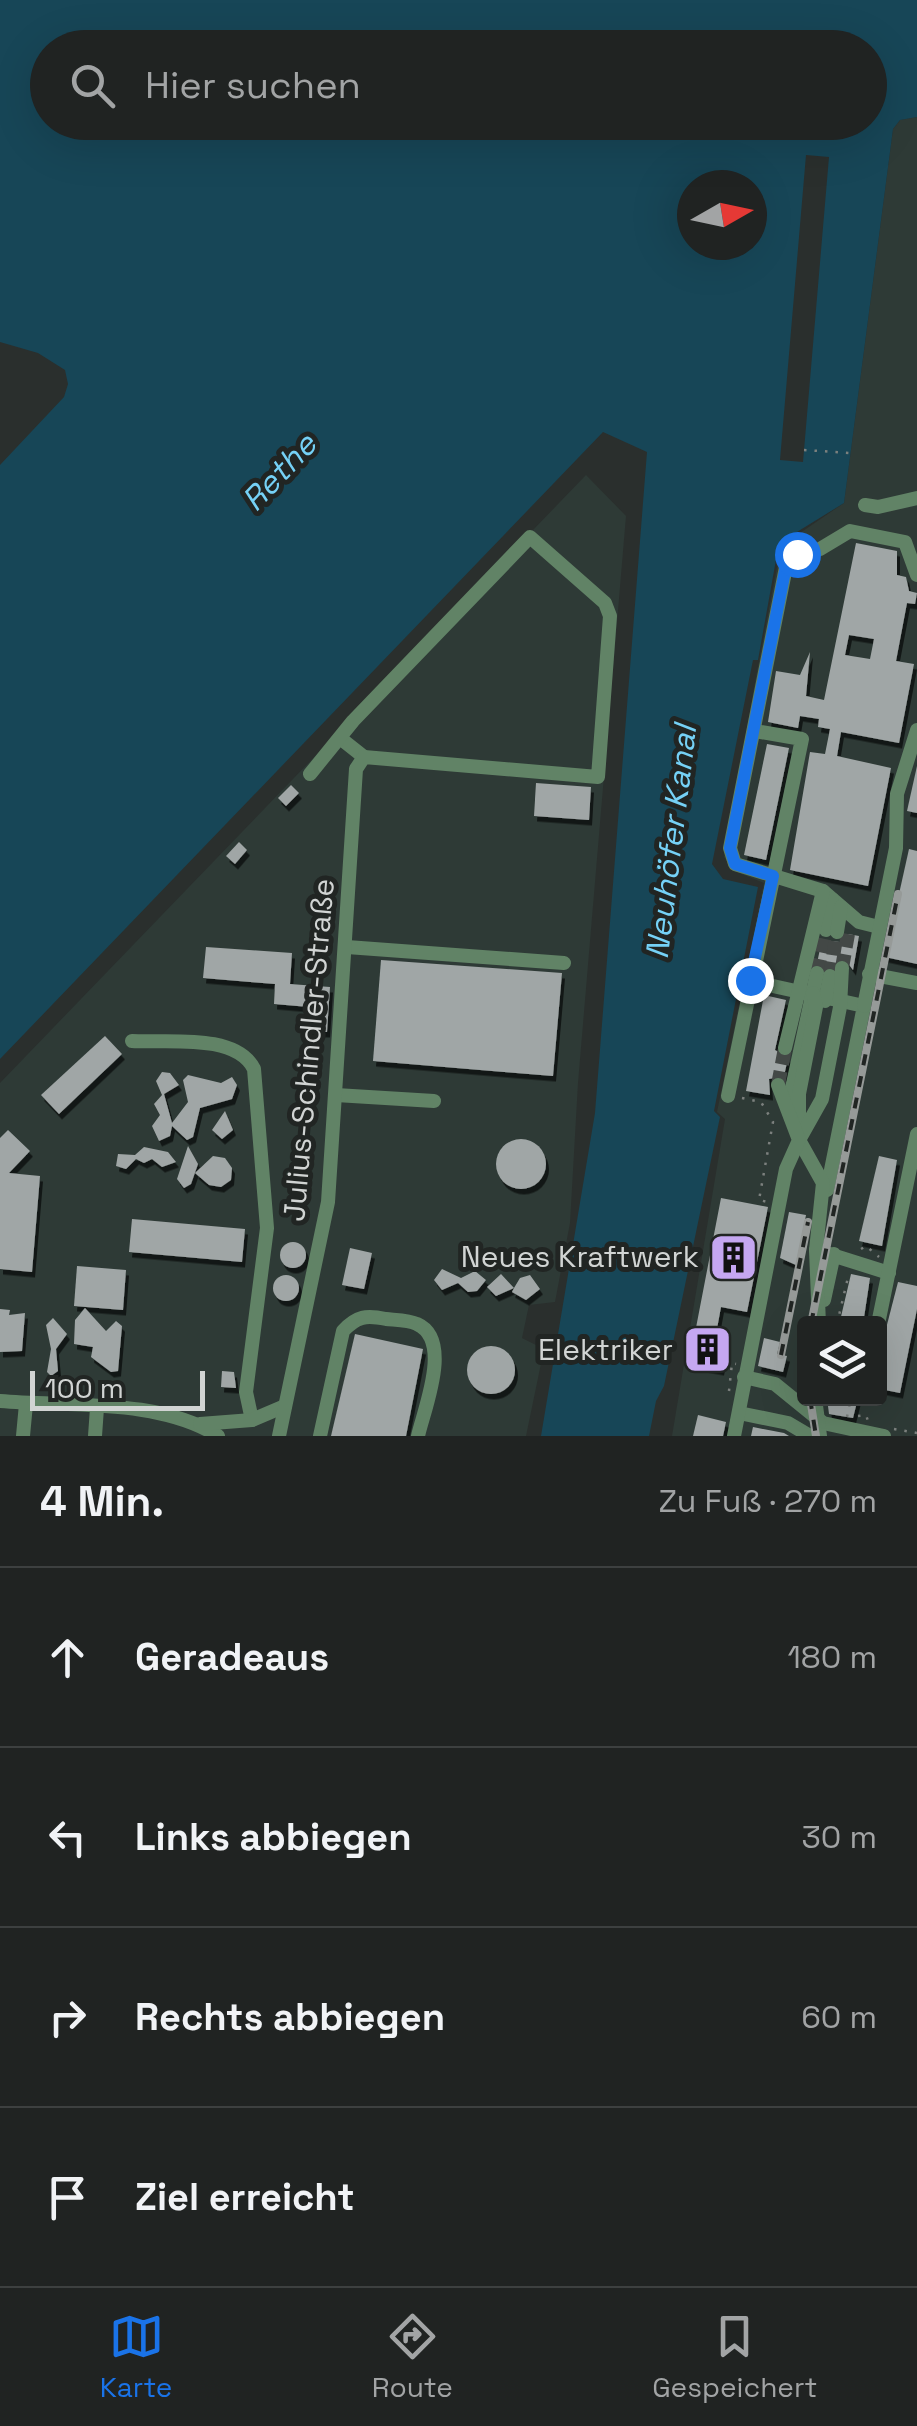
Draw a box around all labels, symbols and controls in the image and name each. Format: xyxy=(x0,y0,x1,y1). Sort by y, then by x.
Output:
search box xyxy=(30,30,887,140)
icon: search xyxy=(65,58,120,113)
text: Hier suchen xyxy=(145,61,361,109)
north arrow xyxy=(677,170,767,260)
water label: Rethe xyxy=(233,424,326,519)
route start xyxy=(775,532,821,578)
water label: Neuhöfer Kanal xyxy=(637,720,706,961)
street label: Julius-Schindler-Straße xyxy=(274,877,343,1223)
route end xyxy=(728,958,774,1004)
building icon: Neues Kraftwerk xyxy=(708,1231,760,1283)
place label: Neues Kraftwerk xyxy=(461,1237,699,1276)
map controls xyxy=(797,1316,887,1406)
button: layers xyxy=(797,1316,887,1406)
building icon: Elektriker xyxy=(682,1324,734,1376)
place label: Elektriker xyxy=(538,1330,673,1369)
scale bar xyxy=(30,1366,205,1410)
text: 100 m xyxy=(45,1370,124,1406)
text: 4 Min. xyxy=(40,1475,164,1528)
text: Zu Fuß · 270 m xyxy=(658,1481,877,1521)
icon: ahead xyxy=(40,1630,95,1685)
text: Geradeaus xyxy=(135,1633,329,1681)
text: 180 m xyxy=(787,1637,877,1677)
icon: left xyxy=(40,1810,95,1865)
text: Links abbiegen xyxy=(135,1813,412,1861)
text: 30 m xyxy=(801,1817,877,1857)
icon: right xyxy=(40,1990,95,2045)
text: Rechts abbiegen xyxy=(135,1993,445,2041)
text: 60 m xyxy=(801,1997,877,2037)
icon: arrive xyxy=(40,2170,95,2225)
text: Ziel erreicht xyxy=(135,2173,355,2221)
tab: Karte xyxy=(100,2309,172,2405)
tab: Route xyxy=(372,2309,453,2405)
tab: Gespeichert xyxy=(652,2309,817,2405)

